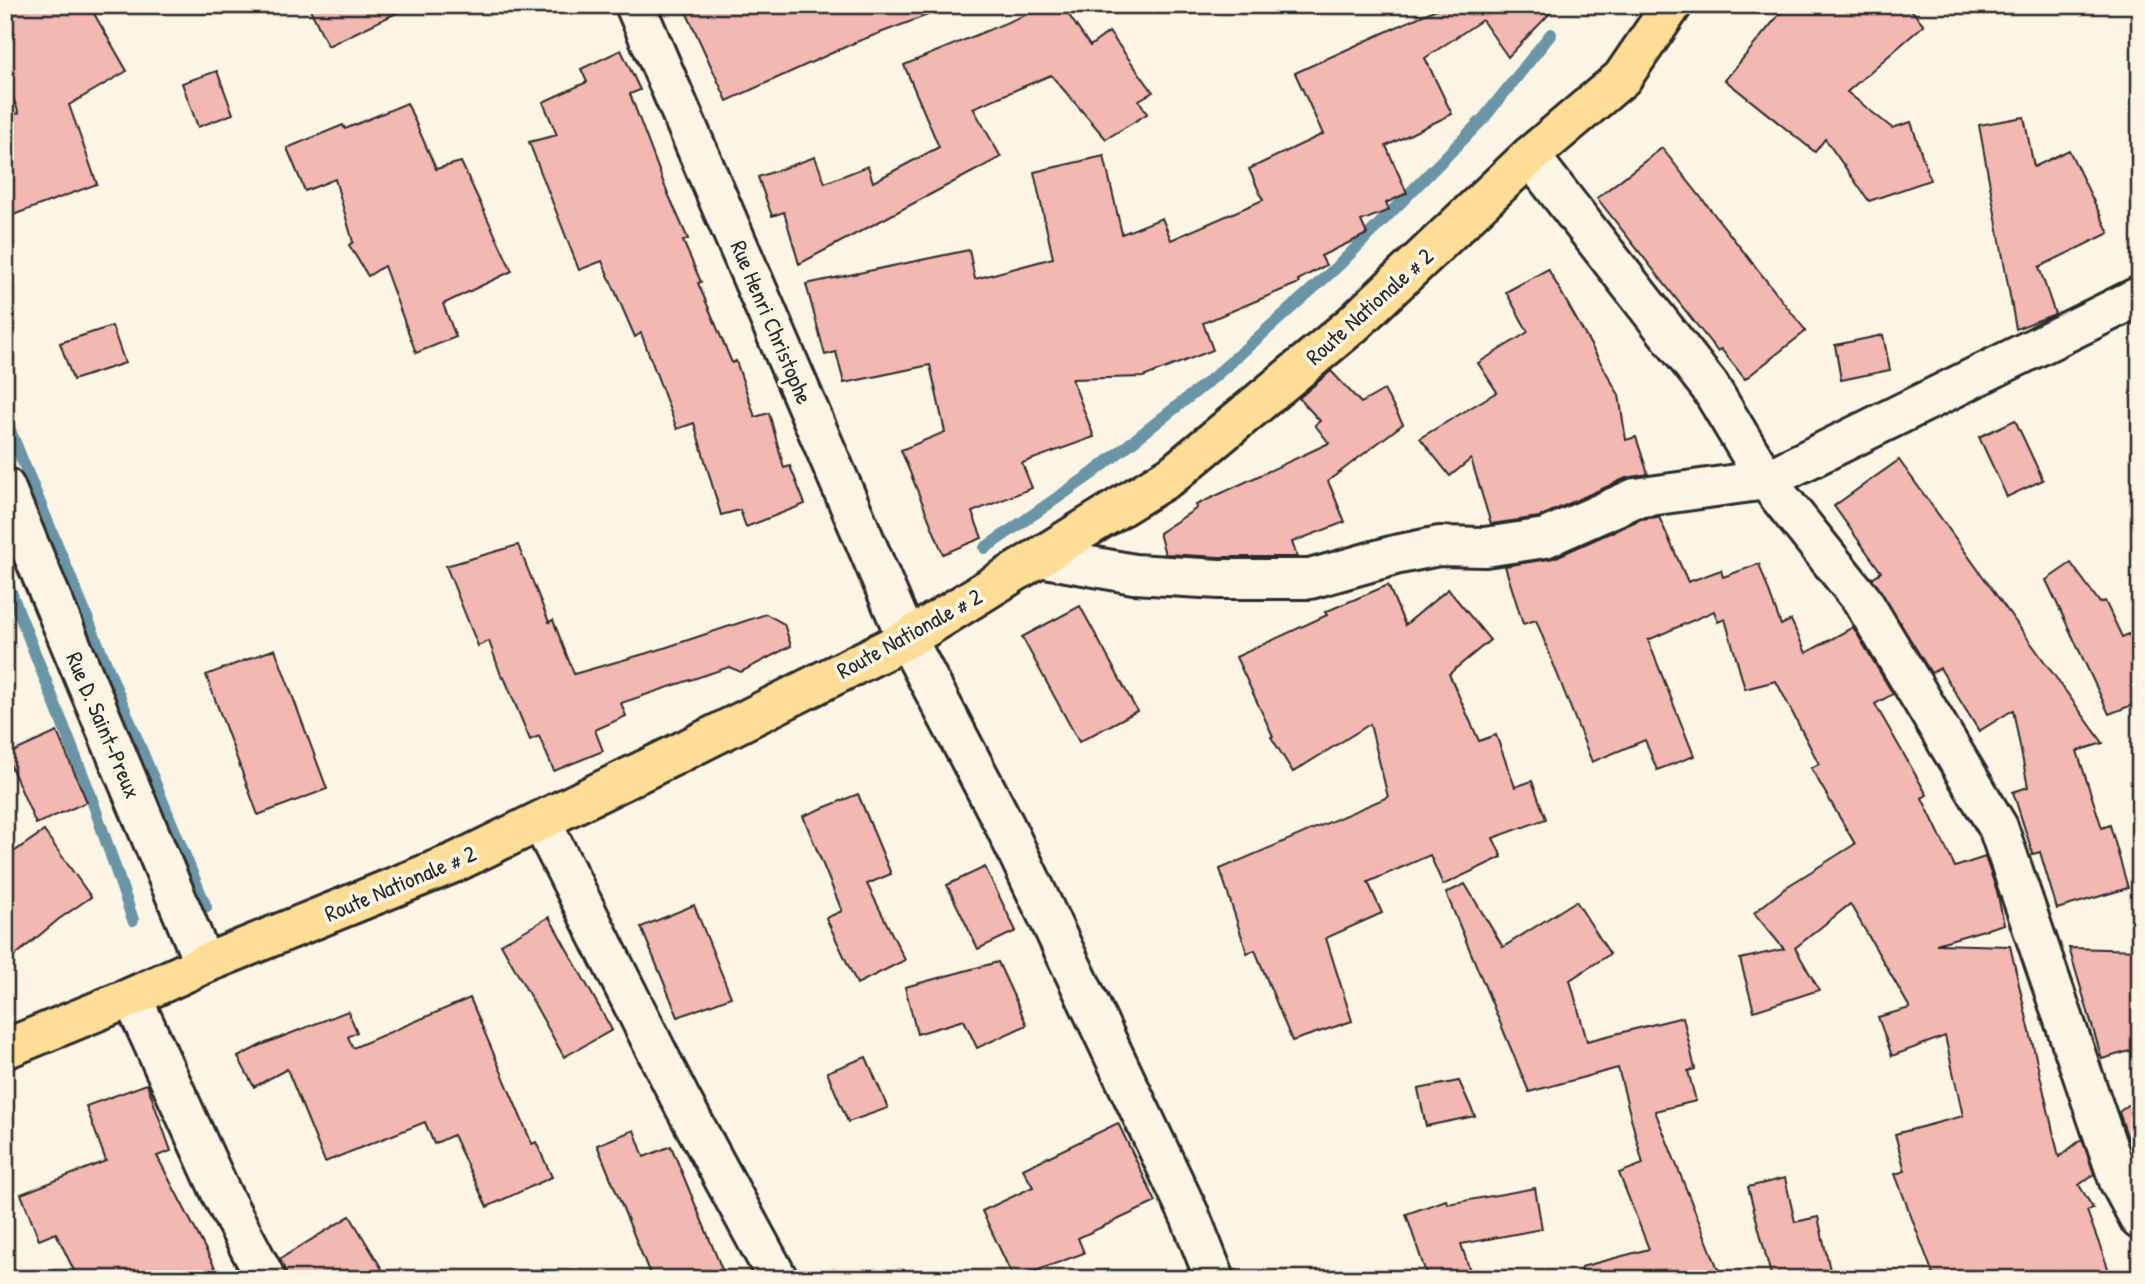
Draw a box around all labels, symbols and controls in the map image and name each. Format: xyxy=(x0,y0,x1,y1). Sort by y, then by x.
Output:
street label: Rue Henri Christophe xyxy=(724,236,820,408)
street label: Route Nationale # 2 xyxy=(1299,240,1440,372)
street label: Route Nationale # 2 xyxy=(831,580,987,686)
street label: Rue D. Saint-Preux xyxy=(59,647,149,803)
street label: Route Nationale # 2 xyxy=(320,837,481,929)

